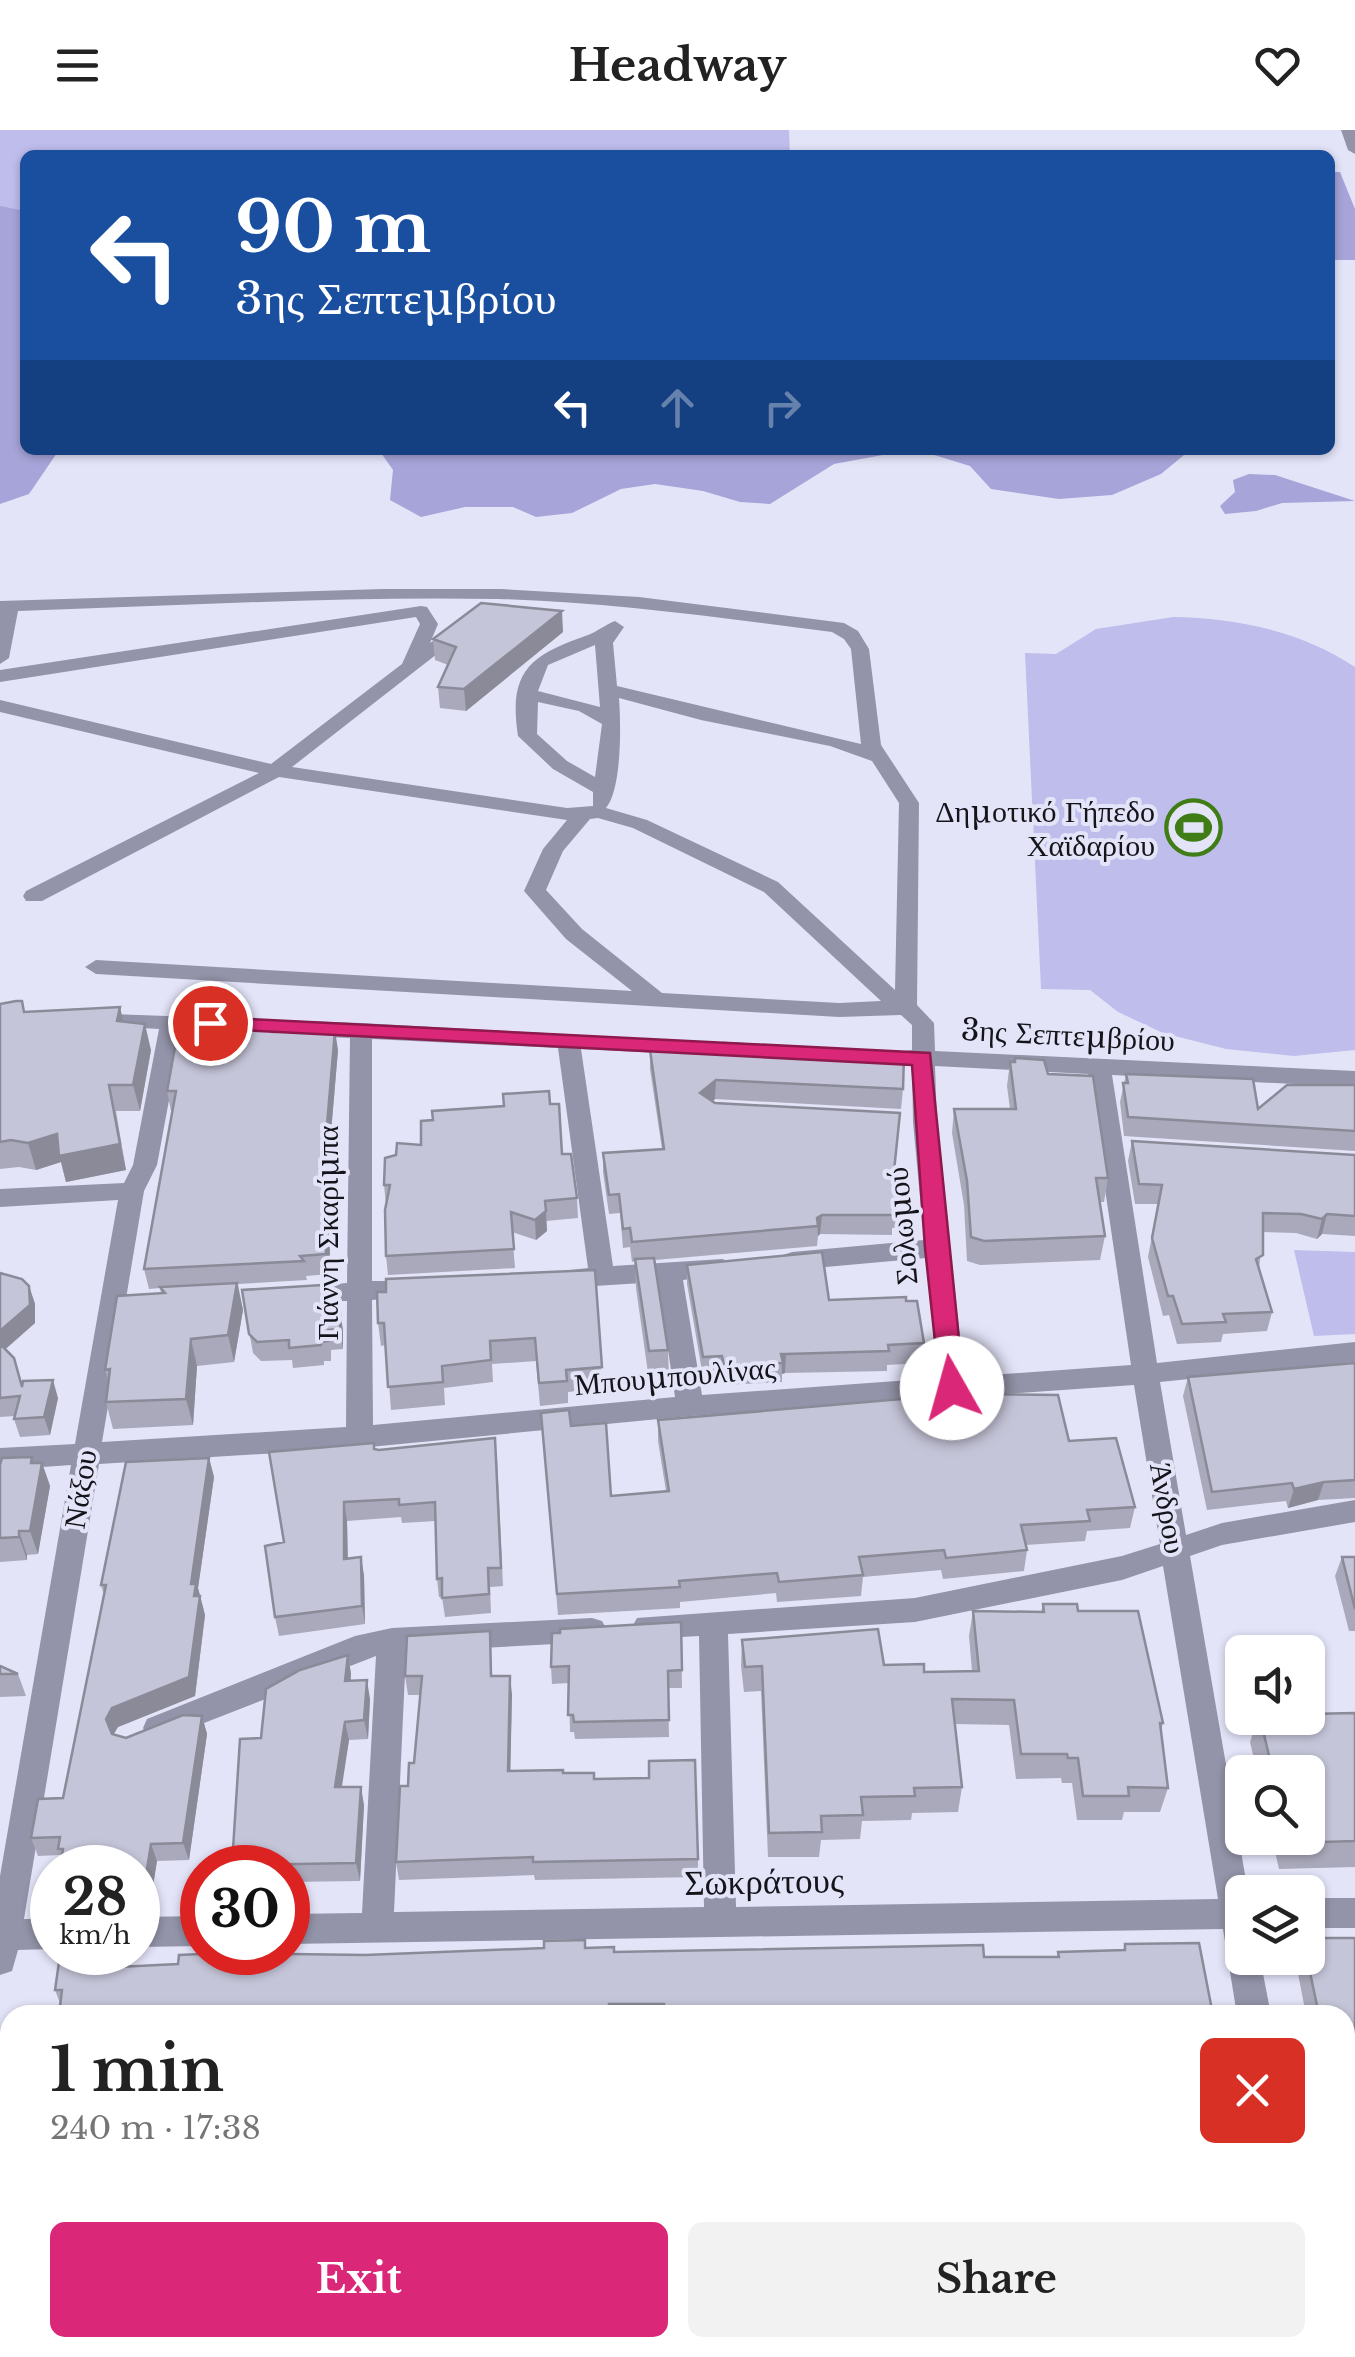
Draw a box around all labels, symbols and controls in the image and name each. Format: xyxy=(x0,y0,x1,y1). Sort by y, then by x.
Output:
text: Headway xyxy=(569,37,786,93)
icon: menu xyxy=(50,38,105,93)
icon: heart xyxy=(1250,38,1305,93)
text: 90 m xyxy=(235,184,431,271)
icon: left xyxy=(70,190,200,320)
text: 3ης Σεπτεμβρίου xyxy=(235,270,556,326)
icon: left xyxy=(545,380,600,435)
icon: ahead xyxy=(650,380,705,435)
icon: right xyxy=(755,380,810,435)
place label: Δημοτικό Γήπεδο Χαϊδαρίου xyxy=(935,793,1155,864)
sports icon: Δημοτικό Γήπεδο Χαϊδαρίου xyxy=(1164,798,1224,858)
pin xyxy=(168,981,253,1066)
icon: arrive xyxy=(183,996,238,1051)
street label: 3ης Σεπτεμβρίου xyxy=(960,1011,1176,1059)
street label: Γιάννη Σκαρίμπα xyxy=(309,1125,346,1341)
street label: Σολωμού xyxy=(878,1165,926,1287)
position arrow xyxy=(900,1336,1004,1440)
street label: Μπουμπουλίνας xyxy=(573,1349,777,1403)
street label: Νάξου xyxy=(56,1447,104,1531)
street label: Άνδρου xyxy=(1142,1460,1194,1556)
map controls xyxy=(1225,1635,1325,1975)
button: sound xyxy=(1225,1635,1325,1735)
button: search xyxy=(1225,1755,1325,1855)
speed limit sign: 30 xyxy=(180,1845,310,1975)
street label: Σωκράτους xyxy=(684,1858,844,1904)
text: 28 xyxy=(63,1866,127,1929)
button: layers xyxy=(1225,1875,1325,1975)
text: km/h xyxy=(60,1920,130,1951)
text: 1 min xyxy=(50,2033,224,2107)
button: close xyxy=(1200,2038,1305,2143)
text: 240 m · 17:38 xyxy=(50,2108,261,2148)
button: Exit xyxy=(50,2222,668,2337)
button: Share xyxy=(688,2222,1305,2337)

